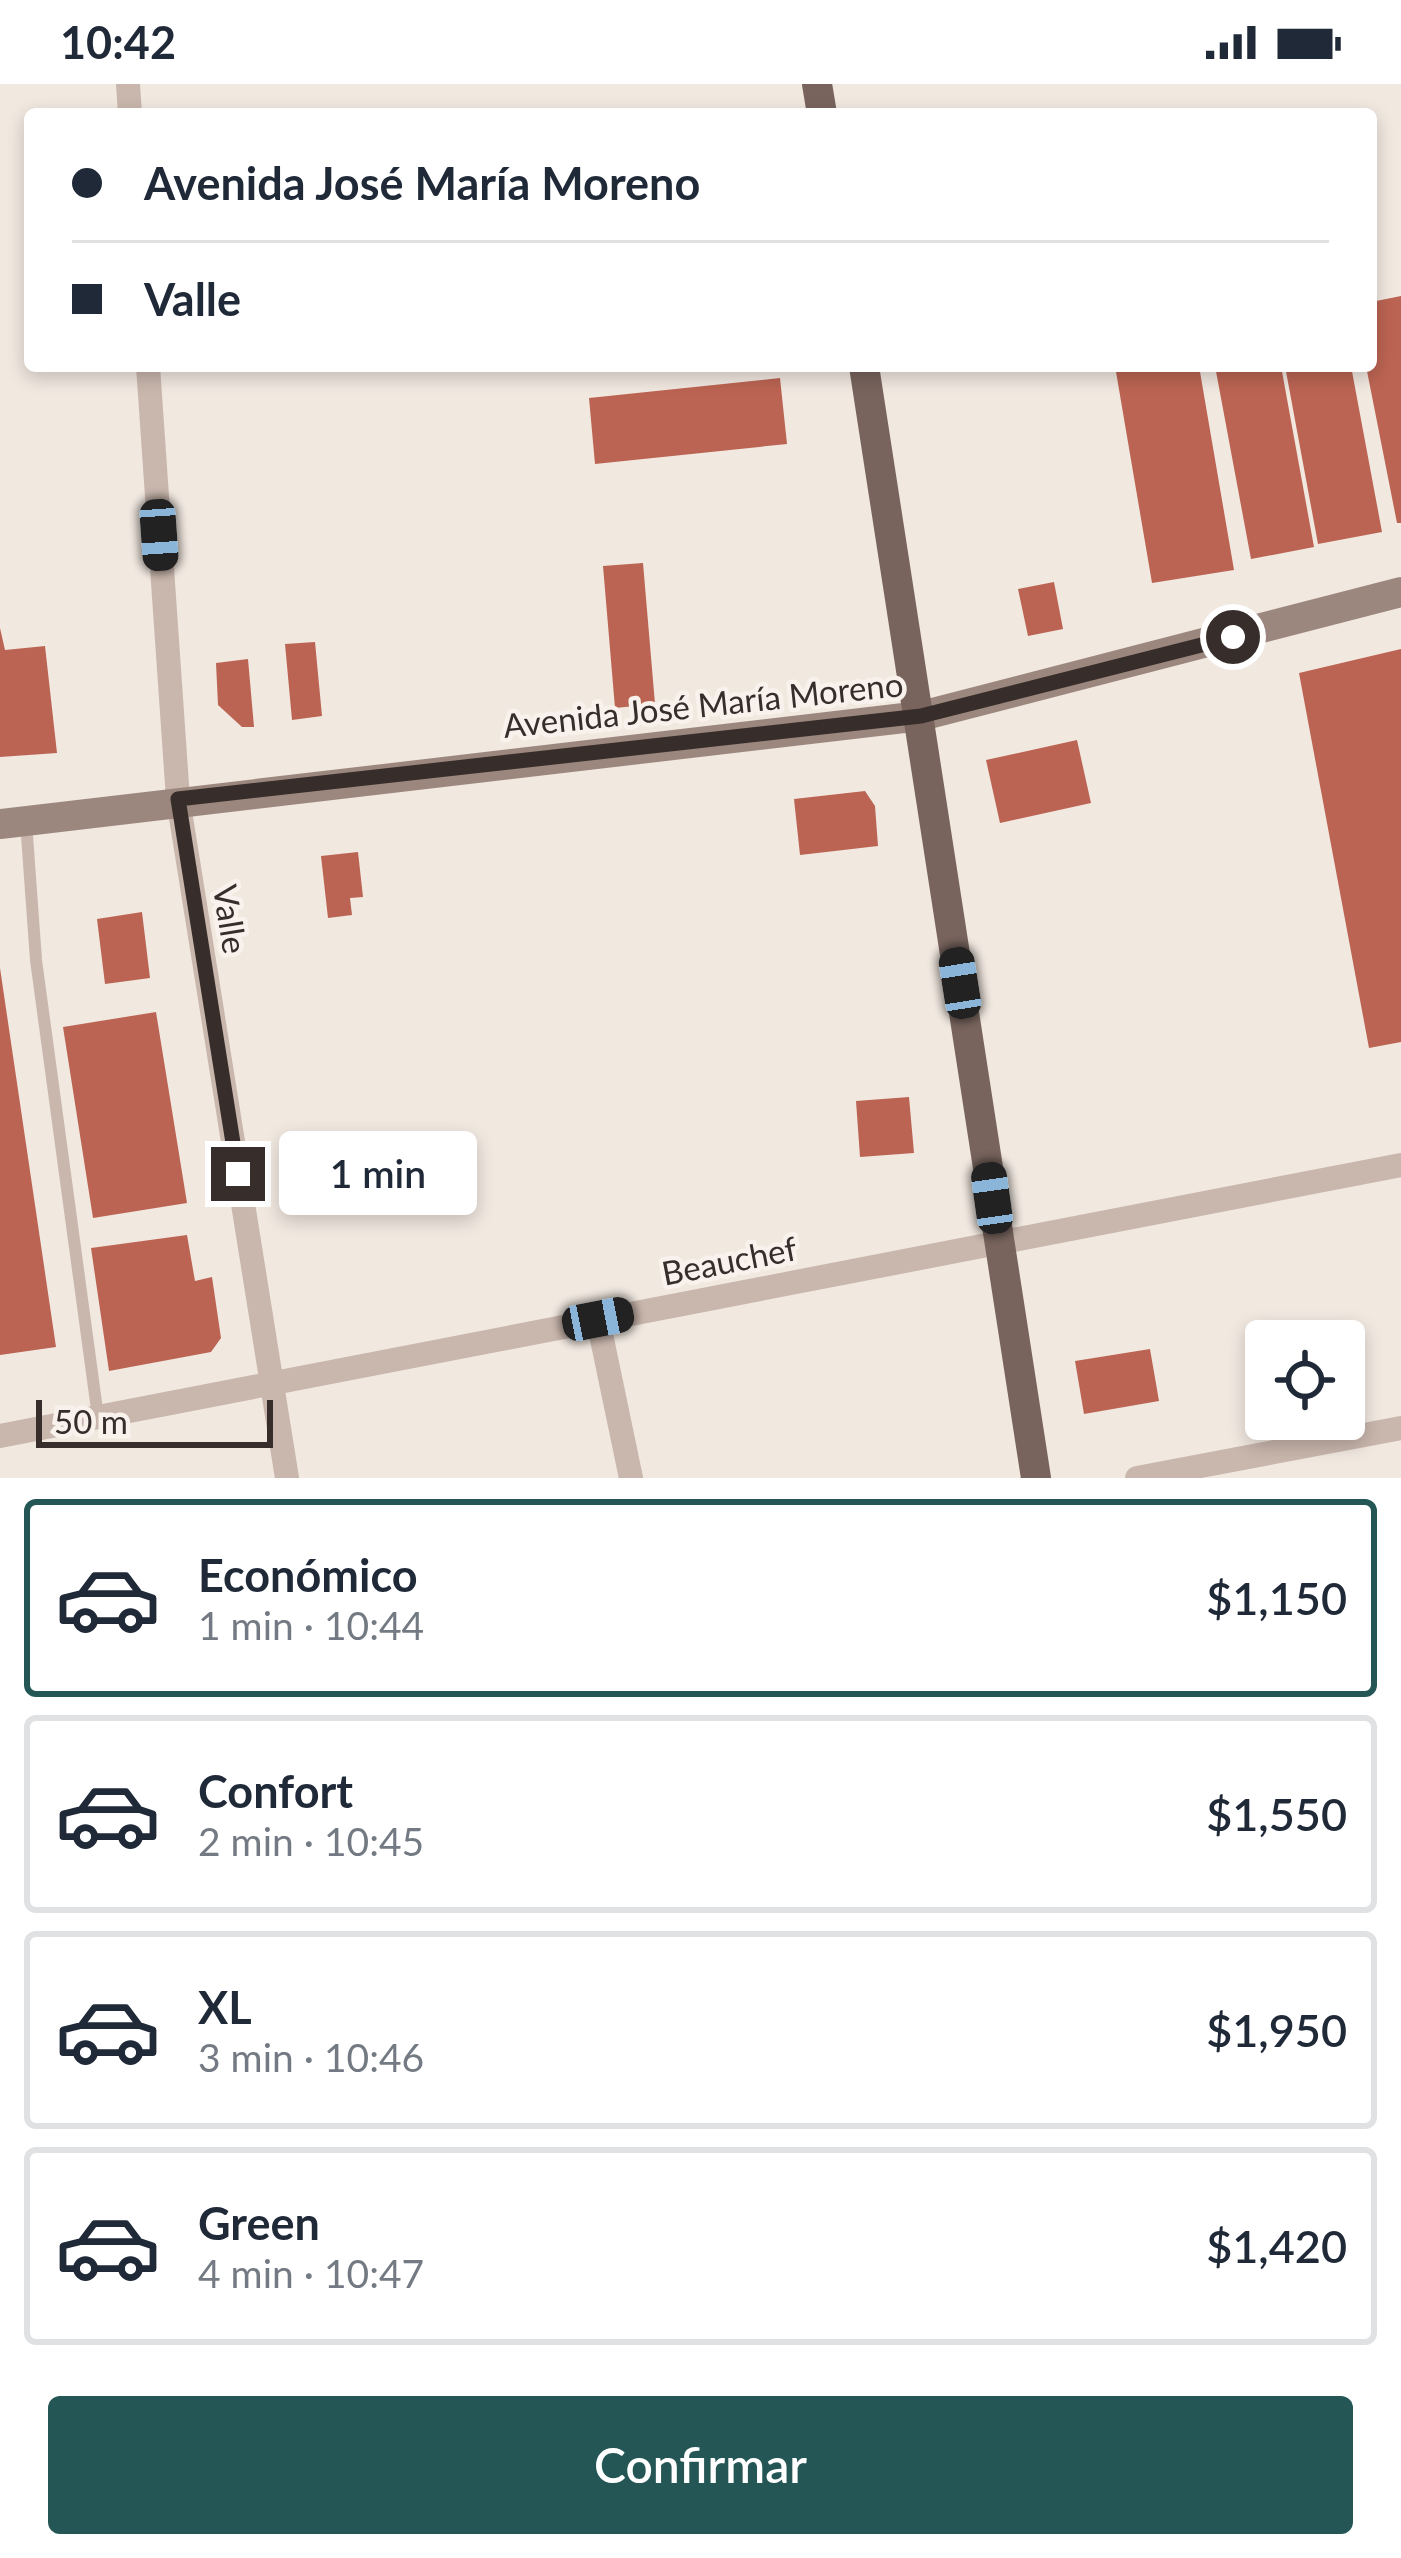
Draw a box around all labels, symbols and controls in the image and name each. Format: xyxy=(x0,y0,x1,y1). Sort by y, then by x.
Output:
text: 10:42 xyxy=(60,15,176,69)
text: Avenida José María Moreno xyxy=(144,156,700,210)
text: Valle xyxy=(144,272,241,326)
car xyxy=(139,498,179,572)
route start xyxy=(1206,610,1260,664)
street label: Avenida José María Moreno xyxy=(501,663,905,745)
street label: Valle xyxy=(206,882,256,956)
car xyxy=(937,945,983,1021)
callout: 1 min xyxy=(280,1132,478,1216)
route end xyxy=(211,1147,265,1201)
text: 1 min xyxy=(330,1150,426,1196)
car xyxy=(969,1160,1015,1236)
street label: Beauchef xyxy=(658,1227,800,1293)
car xyxy=(559,1294,637,1344)
map controls xyxy=(1245,1320,1365,1440)
button: locate xyxy=(1245,1320,1365,1440)
scale bar xyxy=(36,1394,273,1447)
text: 50 m xyxy=(54,1401,128,1441)
icon: car xyxy=(54,1544,162,1652)
text: Económico xyxy=(198,1548,418,1602)
text: $1,150 xyxy=(1206,1571,1347,1625)
text: 1 min · 10:44 xyxy=(198,1602,424,1648)
icon: car xyxy=(54,1760,162,1868)
text: Confort xyxy=(198,1764,353,1818)
text: $1,550 xyxy=(1206,1787,1347,1841)
text: 2 min · 10:45 xyxy=(198,1818,424,1864)
icon: car xyxy=(54,1976,162,2084)
text: XL xyxy=(198,1980,252,2034)
text: $1,950 xyxy=(1206,2003,1347,2057)
text: 3 min · 10:46 xyxy=(198,2034,424,2080)
icon: car xyxy=(54,2192,162,2300)
text: Green xyxy=(198,2196,320,2250)
text: $1,420 xyxy=(1206,2219,1347,2273)
text: 4 min · 10:47 xyxy=(198,2250,424,2296)
button: Confirmar xyxy=(48,2396,1353,2534)

